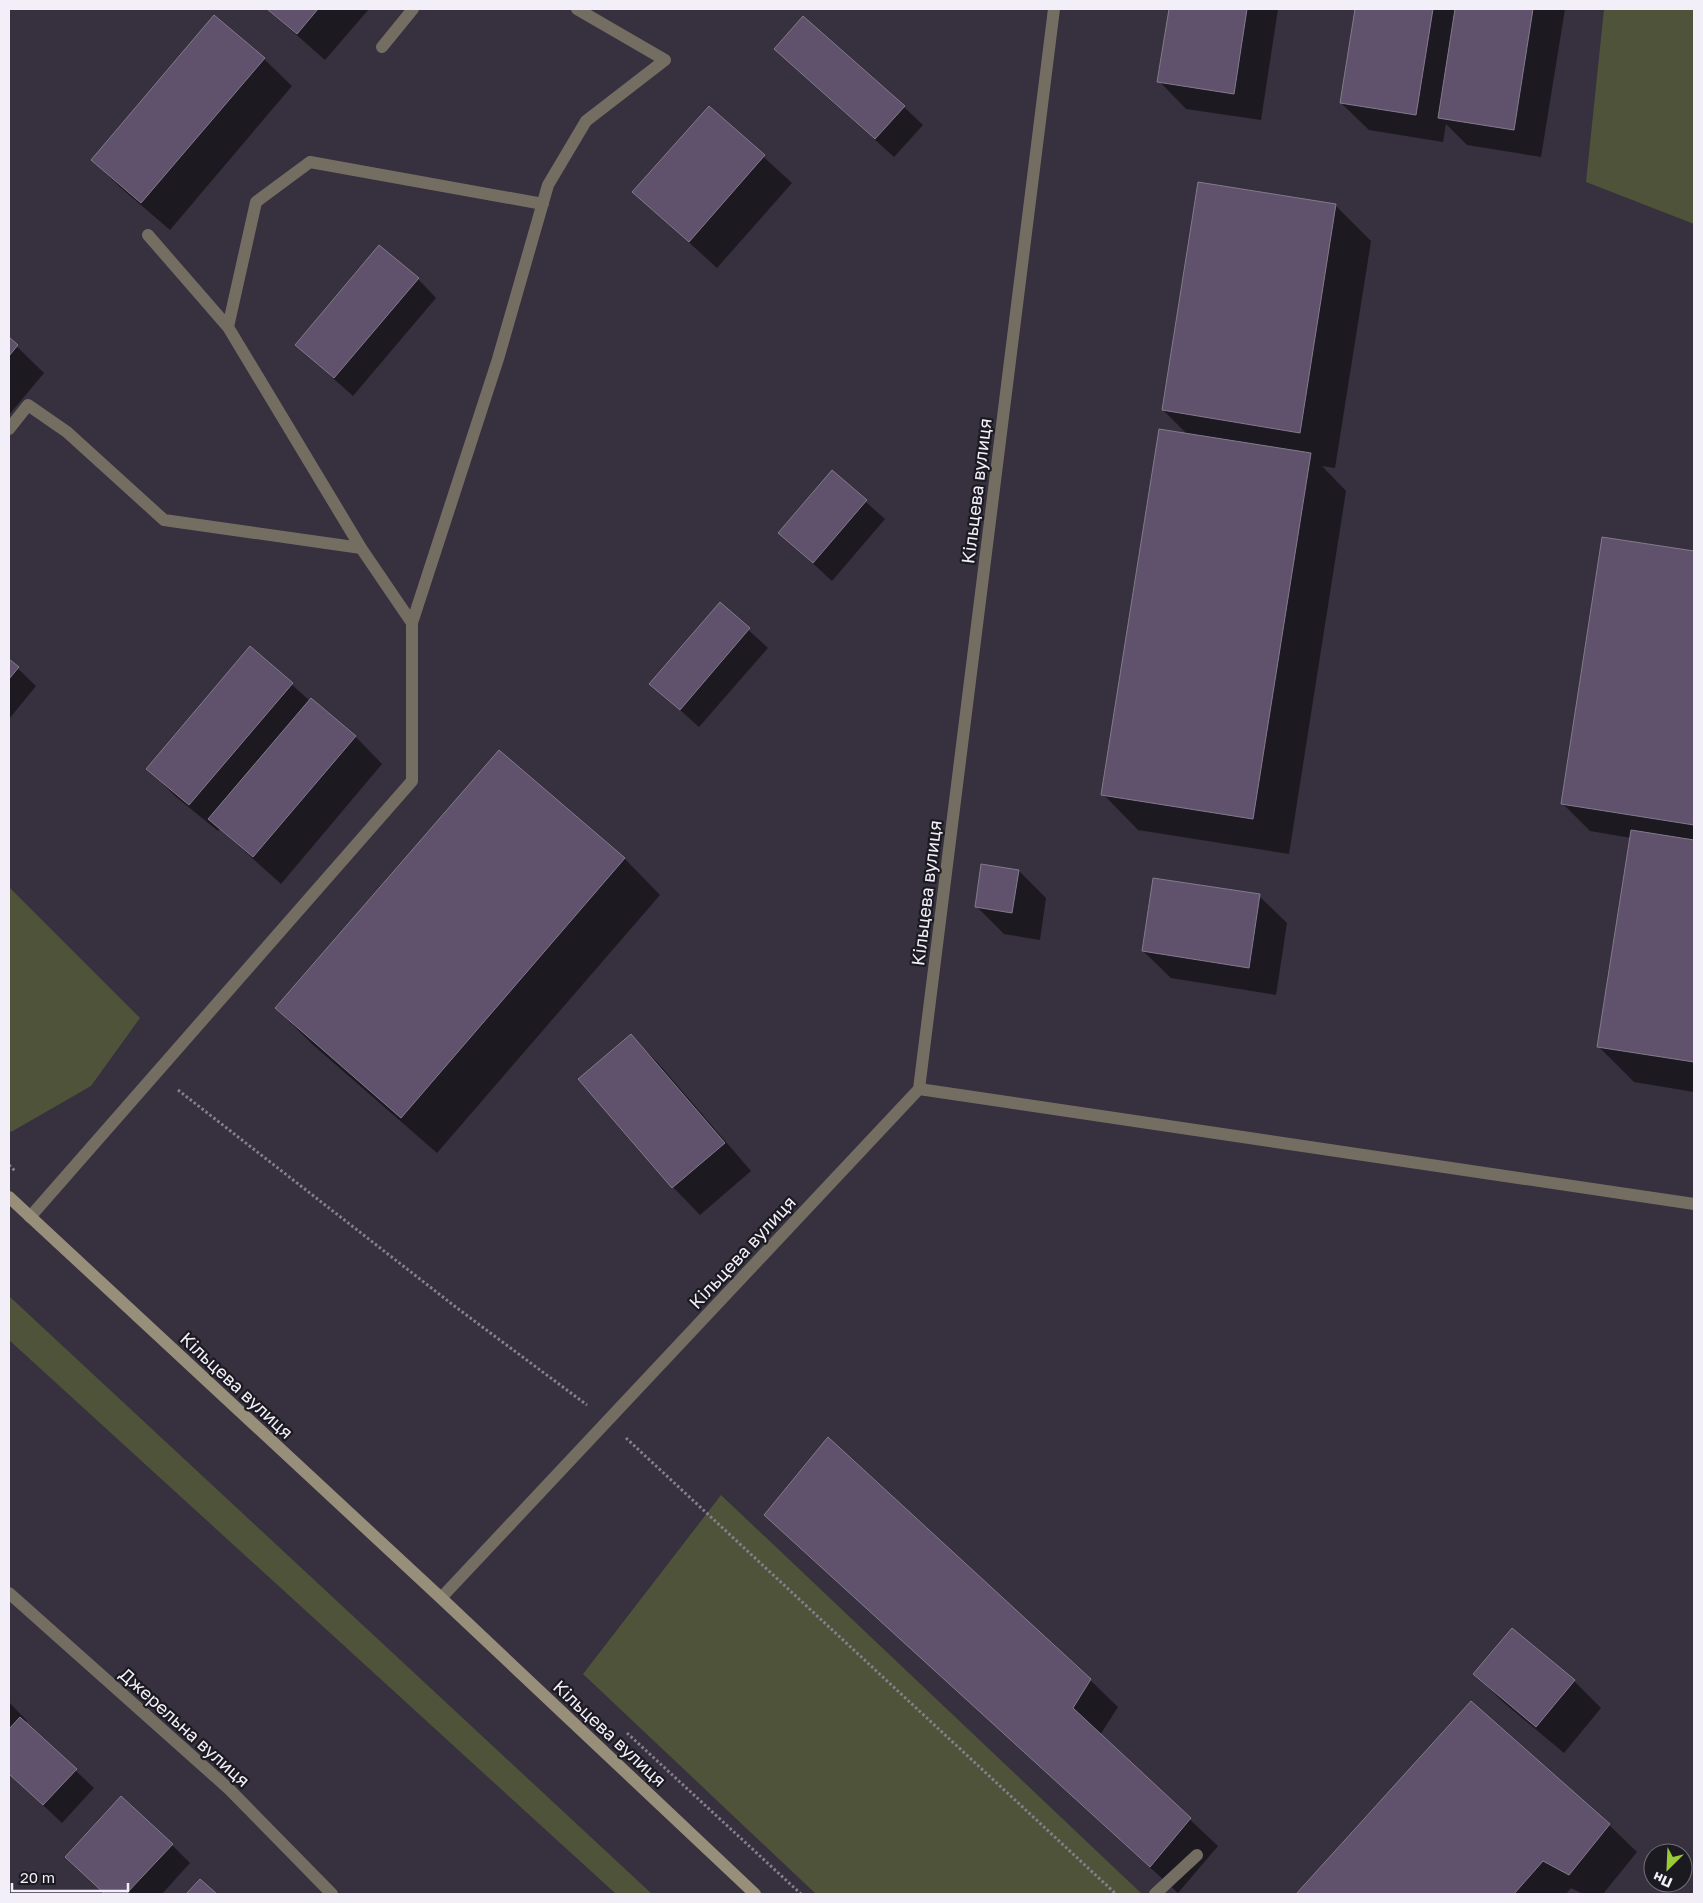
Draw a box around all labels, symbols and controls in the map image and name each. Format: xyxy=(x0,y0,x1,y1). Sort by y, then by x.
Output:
street label: Кільцева вулиця xyxy=(956,417,996,565)
street label: Кільцева вулиця xyxy=(906,819,946,967)
street label: Кільцева вулиця xyxy=(684,1191,800,1313)
street label: Кільцева вулиця xyxy=(176,1327,298,1443)
street label: Джерельна вулиця xyxy=(115,1663,255,1791)
street label: Кільцева вулиця xyxy=(549,1675,671,1791)
north arrow xyxy=(1643,1843,1693,1893)
scale bar xyxy=(12,1860,129,1892)
text: 20 m xyxy=(20,1868,55,1886)
text: Пн xyxy=(1650,1869,1675,1892)

